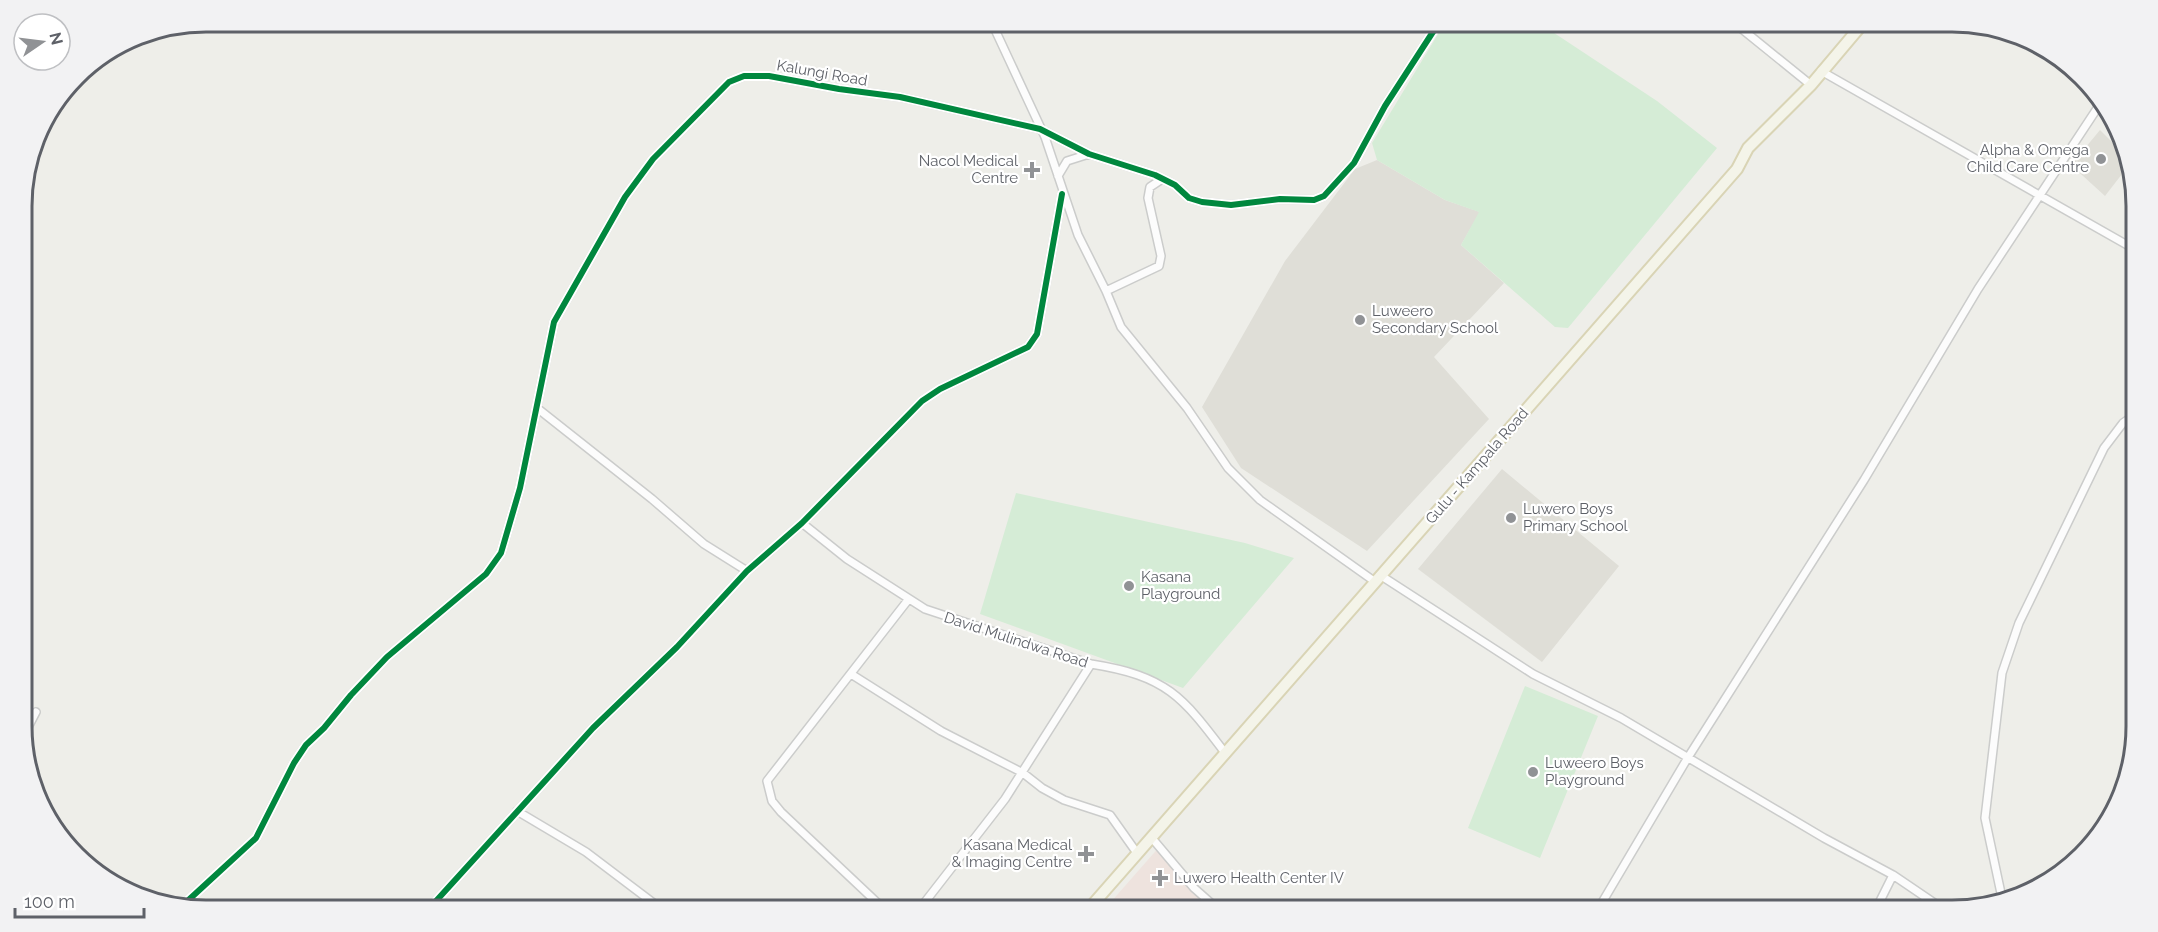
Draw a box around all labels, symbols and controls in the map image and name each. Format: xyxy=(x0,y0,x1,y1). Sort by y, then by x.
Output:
north arrow xyxy=(12,12,72,72)
text: N xyxy=(45,30,67,47)
street label: Kalungi Road xyxy=(775,56,869,90)
place label: Alpha & Omega Child Care Centre xyxy=(1967,141,2089,176)
place label: Nacol Medical Centre xyxy=(919,152,1019,187)
marker: Alpha & Omega Child Care Centre xyxy=(2094,152,2108,166)
marker: Nacol Medical Centre xyxy=(1023,161,1041,179)
place label: Luweero Secondary School xyxy=(1372,302,1499,337)
marker: Luweero Secondary School xyxy=(1353,313,1367,327)
street label: Gulu - Kampala Road xyxy=(1422,404,1532,528)
place label: Luwero Boys Primary School xyxy=(1523,500,1629,535)
marker: Luwero Boys Primary School xyxy=(1504,511,1518,525)
place label: Kasana Playground xyxy=(1141,568,1220,603)
marker: Kasana Playground xyxy=(1122,579,1136,593)
street label: David Mulindwa Road xyxy=(942,608,1090,672)
place label: Luweero Boys Playground xyxy=(1545,754,1644,789)
marker: Luweero Boys Playground xyxy=(1526,765,1540,779)
place label: Kasana Medical & Imaging Centre xyxy=(951,836,1073,871)
marker: Kasana Medical & Imaging Centre xyxy=(1077,845,1095,863)
marker: Luwero Health Center IV xyxy=(1151,869,1169,887)
place label: Luwero Health Center IV xyxy=(1174,869,1344,887)
scale bar xyxy=(15,881,144,919)
text: 100 m xyxy=(24,891,75,912)

